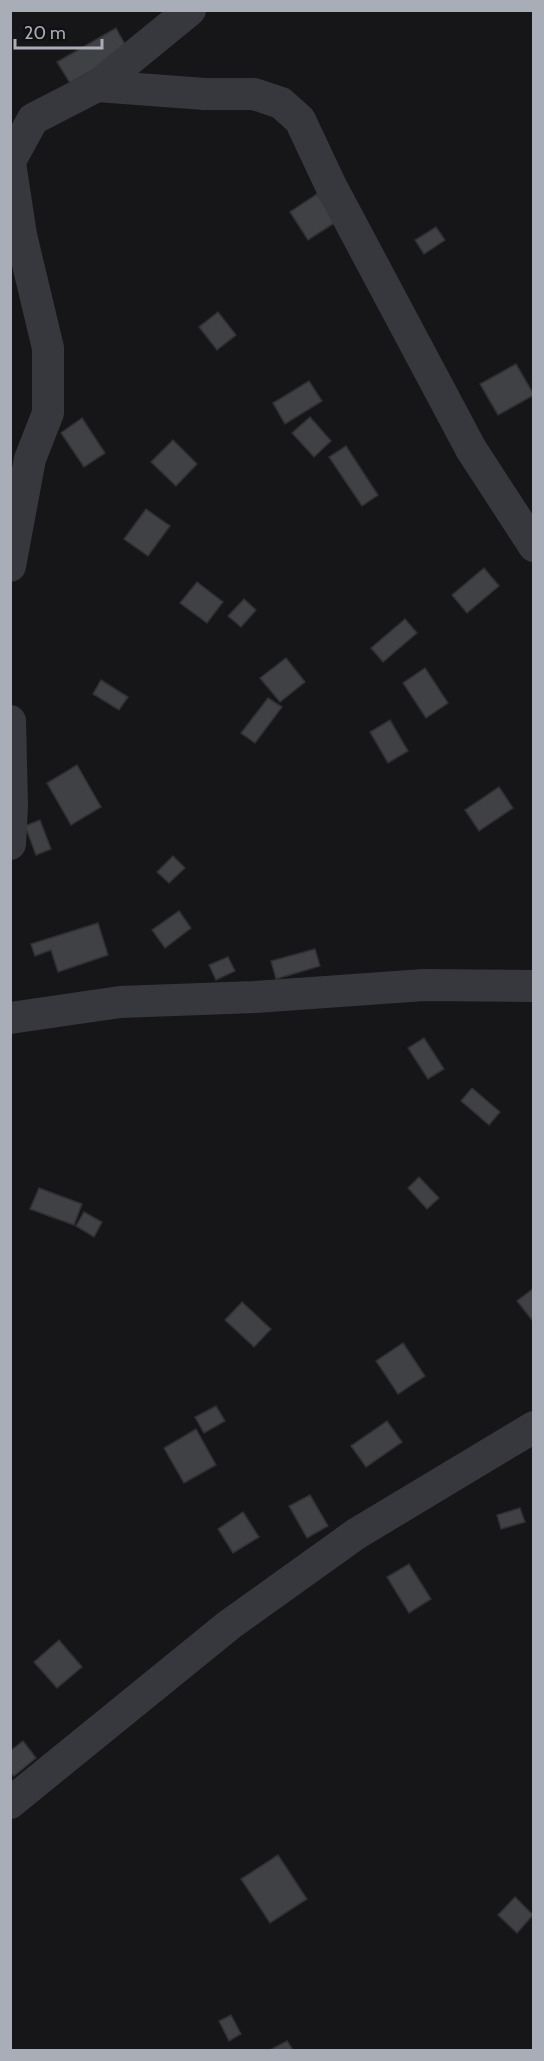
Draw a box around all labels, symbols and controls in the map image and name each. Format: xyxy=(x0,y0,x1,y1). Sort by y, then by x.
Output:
scale bar xyxy=(15,12,102,50)
text: 20 m xyxy=(24,22,66,44)

